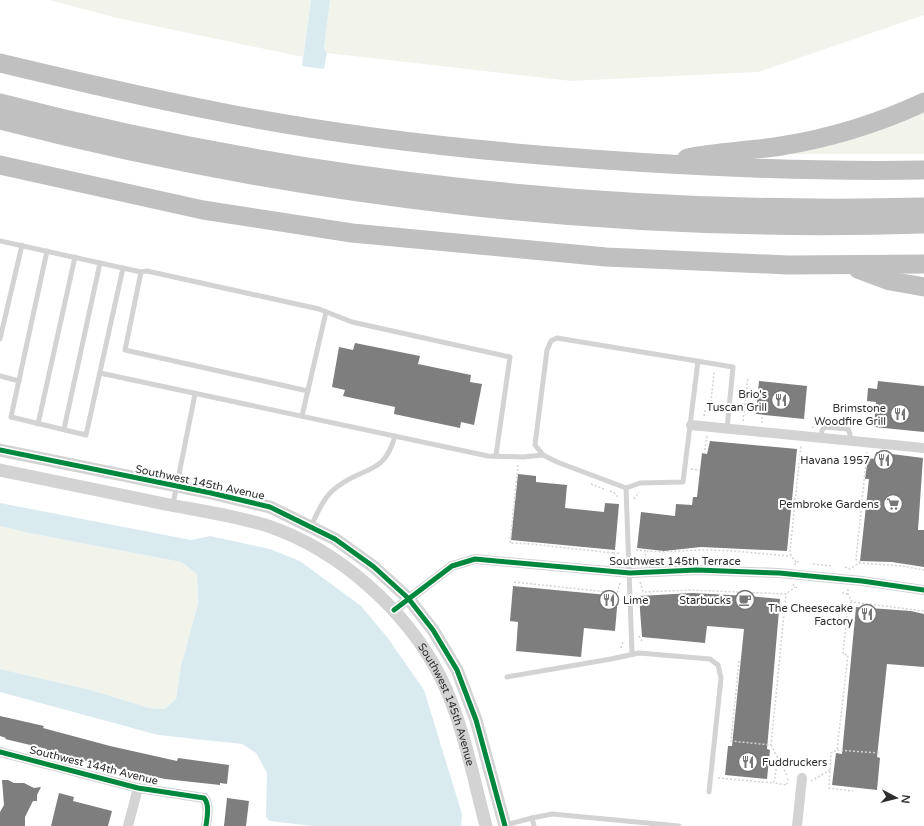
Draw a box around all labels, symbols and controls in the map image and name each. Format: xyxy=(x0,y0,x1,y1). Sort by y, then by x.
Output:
place label: Brio's Tuscan Grill xyxy=(707,388,767,414)
restaurant icon: Brio's Tuscan Grill xyxy=(770,389,792,411)
place label: Brimstone Woodfire Grill xyxy=(814,402,886,428)
restaurant icon: Brimstone Woodfire Grill xyxy=(889,403,911,425)
restaurant icon: Havana 1957 xyxy=(873,449,895,471)
place label: Havana 1957 xyxy=(800,454,870,467)
street label: Southwest 145th Avenue xyxy=(134,462,266,503)
supermarket icon: Pembroke Gardens xyxy=(882,493,904,515)
place label: Pembroke Gardens xyxy=(779,498,879,511)
street label: Southwest 145th Terrace xyxy=(609,555,741,568)
restaurant icon: Lime xyxy=(598,589,620,611)
cafe icon: Starbucks xyxy=(734,589,756,611)
place label: Lime xyxy=(623,594,648,607)
place label: Starbucks xyxy=(679,594,731,607)
place label: The Cheesecake Factory xyxy=(768,602,853,628)
restaurant icon: The Cheesecake Factory xyxy=(856,603,878,625)
street label: Southwest 145th Avenue xyxy=(415,641,477,767)
street label: Southwest 144th Avenue xyxy=(28,743,159,788)
restaurant icon: Fuddruckers xyxy=(737,751,759,773)
place label: Fuddruckers xyxy=(762,756,827,769)
north arrow xyxy=(876,778,916,818)
text: N xyxy=(898,794,912,804)

